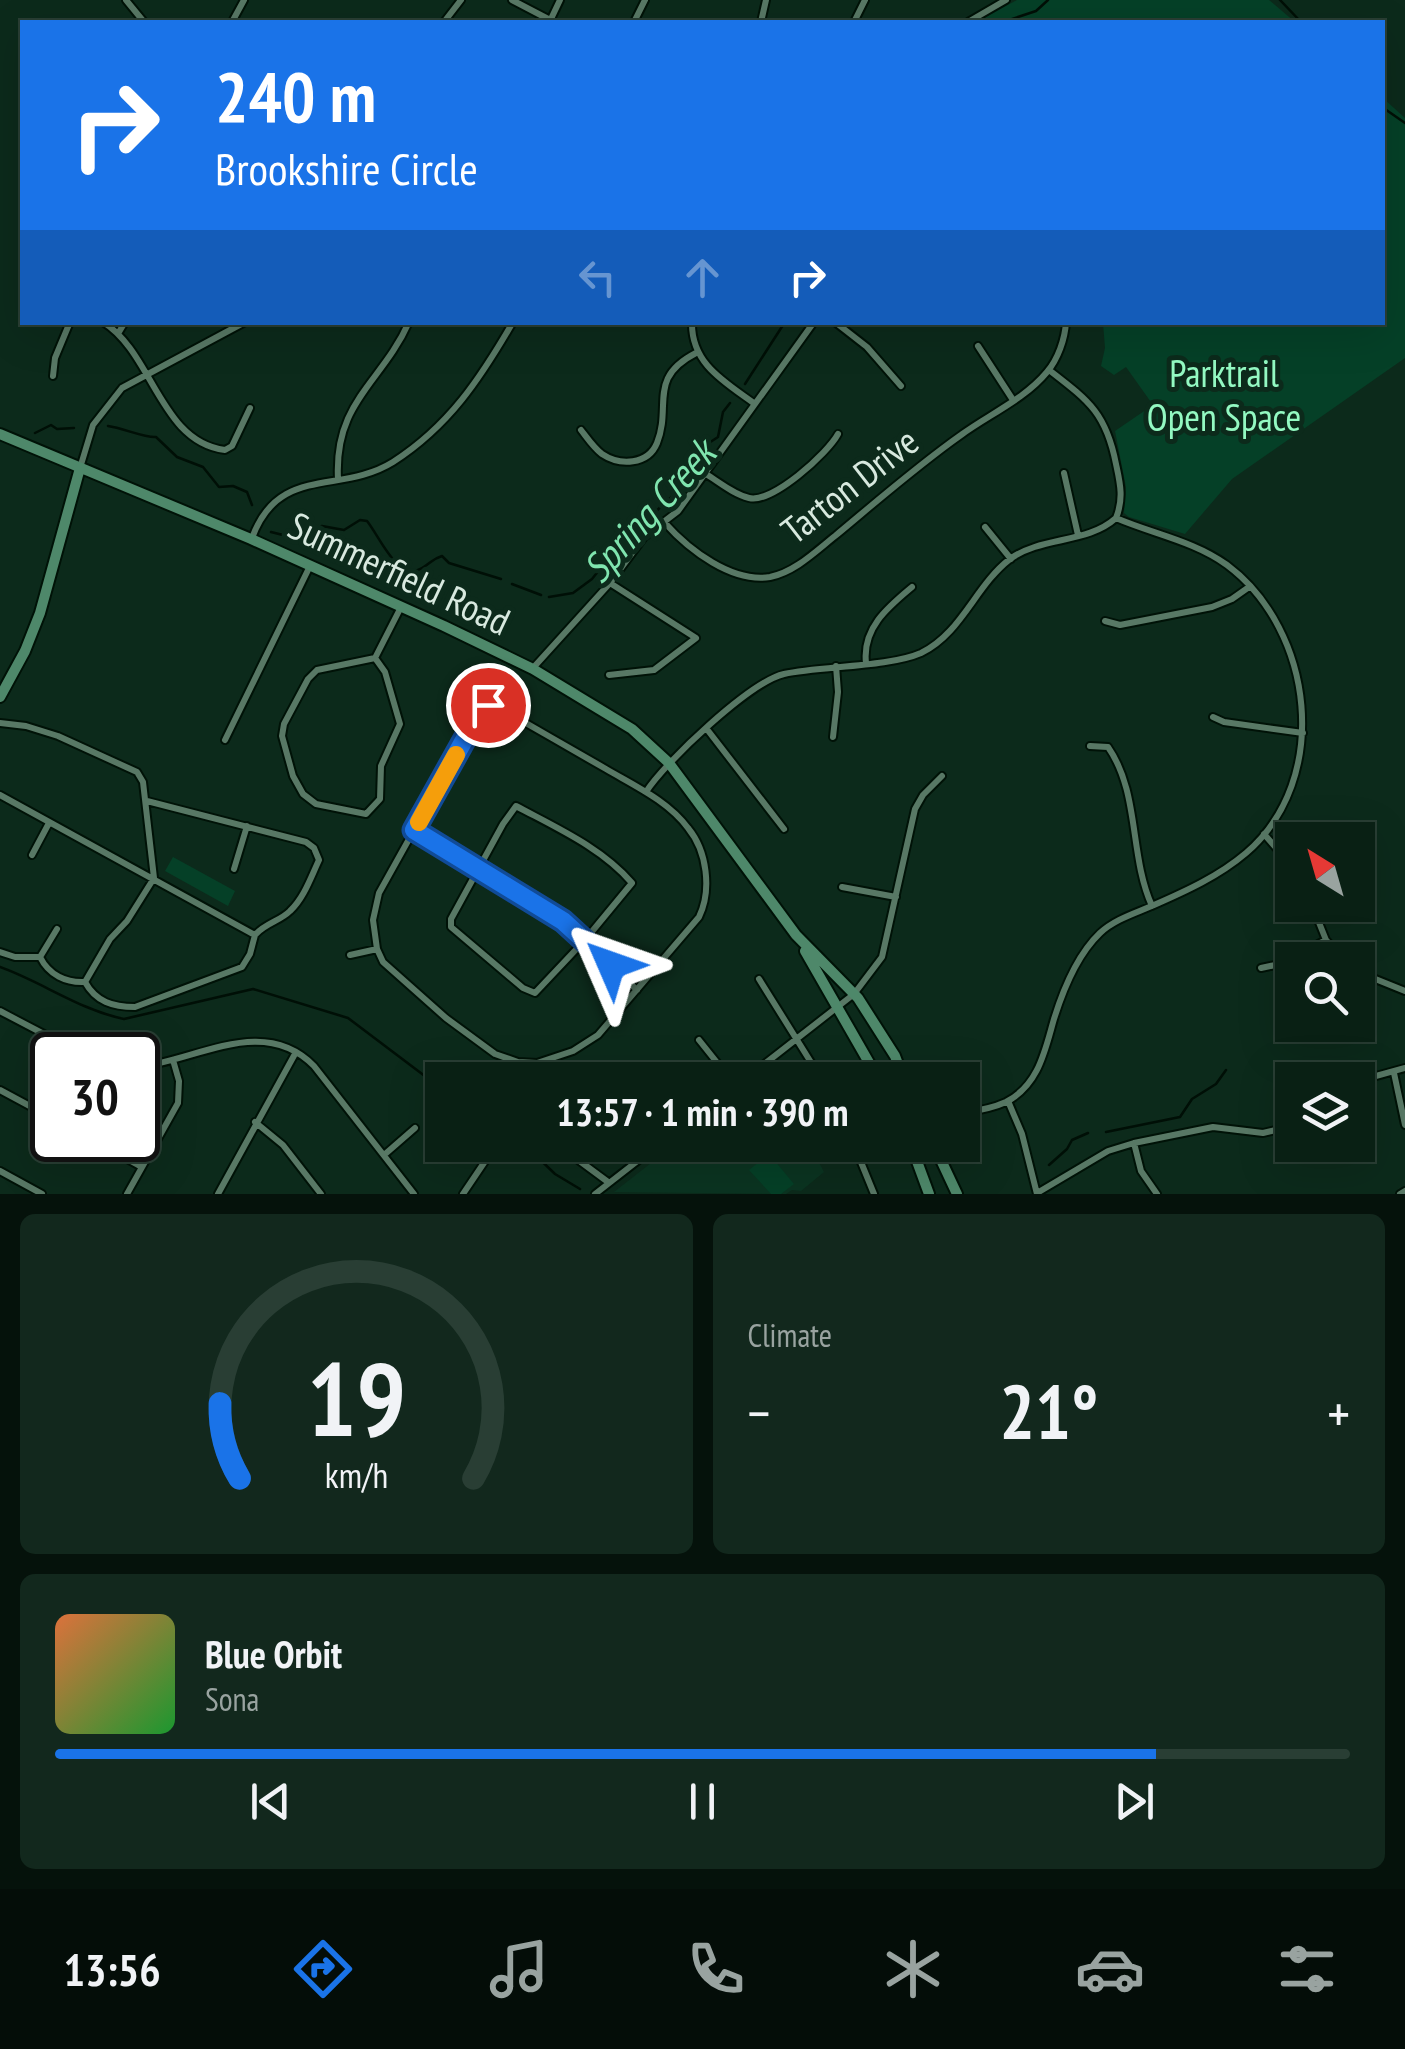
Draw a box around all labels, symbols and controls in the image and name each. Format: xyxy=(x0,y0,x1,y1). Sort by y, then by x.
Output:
text: 240 m xyxy=(215,51,376,141)
icon: right xyxy=(50,60,180,190)
text: Brookshire Circle xyxy=(215,139,478,197)
icon: left xyxy=(570,250,625,305)
icon: ahead xyxy=(675,250,730,305)
icon: right xyxy=(780,250,835,305)
park label: Parktrail Open Space xyxy=(1147,348,1301,441)
street label: Tarton Drive xyxy=(771,416,927,554)
water label: Spring Creek xyxy=(571,425,729,593)
street label: Summerfield Road xyxy=(281,500,518,645)
pin xyxy=(446,663,531,748)
icon: arrive xyxy=(461,678,516,733)
north arrow xyxy=(1275,822,1375,922)
map controls xyxy=(1275,822,1375,1162)
position arrow xyxy=(559,913,663,1017)
button: search xyxy=(1275,942,1375,1042)
speed limit sign: 30 xyxy=(30,1032,160,1162)
button: layers xyxy=(1275,1062,1375,1162)
text: 13:57 · 1 min · 390 m xyxy=(556,1087,849,1136)
text: Climate xyxy=(748,1314,832,1356)
text: 19 xyxy=(307,1330,406,1465)
text: 21° xyxy=(999,1363,1098,1460)
text: − xyxy=(748,1377,770,1448)
text: + xyxy=(1327,1377,1350,1448)
text: km/h xyxy=(325,1452,388,1498)
text: Blue Orbit xyxy=(205,1629,342,1678)
text: Sona xyxy=(205,1678,259,1720)
icon: previous xyxy=(243,1774,298,1829)
icon: pause xyxy=(675,1774,730,1829)
icon: next xyxy=(1107,1774,1162,1829)
icon: directions xyxy=(288,1934,358,2004)
icon: music xyxy=(484,1934,554,2004)
icon: phone xyxy=(681,1934,751,2004)
icon: climate xyxy=(878,1934,948,2004)
icon: car xyxy=(1075,1934,1145,2004)
icon: filters xyxy=(1272,1934,1342,2004)
text: 13:56 xyxy=(63,1940,161,1998)

